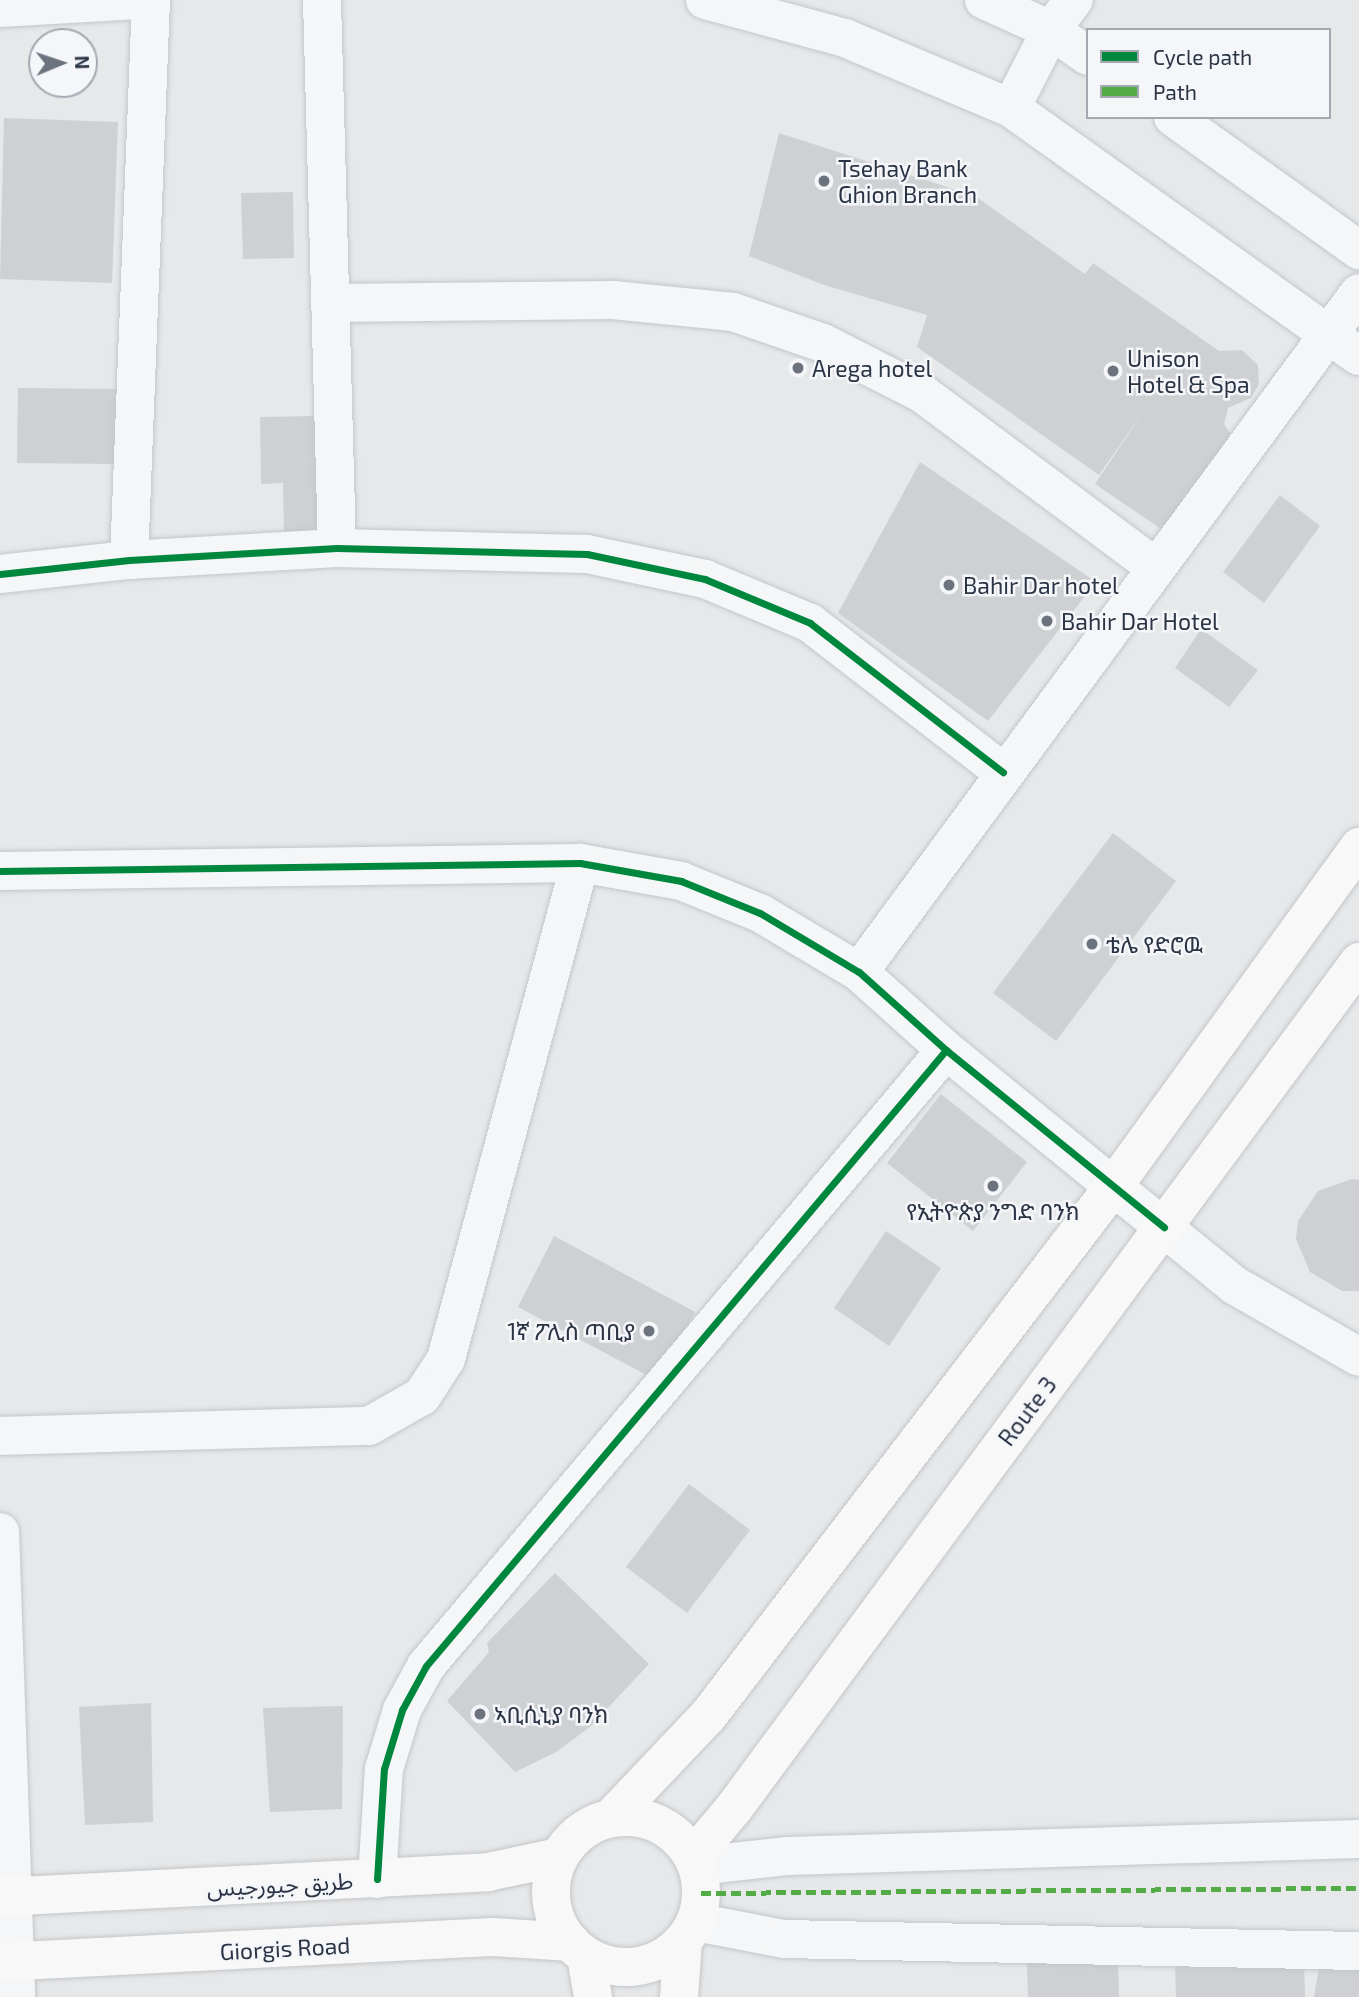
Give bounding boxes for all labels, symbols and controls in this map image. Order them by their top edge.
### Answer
north arrow [28,28,98,98]
legend [1086,28,1331,119]
text: Cycle path [1153,44,1252,69]
text: N [71,55,94,70]
text: Path [1153,79,1197,104]
place label: Tsehay Bank Ghion Branch [838,154,977,208]
marker: Tsehay Bank Ghion Branch [816,173,832,189]
place label: Unison Hotel & Spa [1127,344,1250,398]
place label: Arega hotel [812,354,932,382]
marker: Arega hotel [790,360,806,376]
marker: Unison Hotel & Spa [1105,363,1121,379]
place label: Bahir Dar hotel [963,571,1120,599]
marker: Bahir Dar hotel [941,577,957,593]
place label: Bahir Dar Hotel [1061,607,1220,635]
marker: Bahir Dar Hotel [1039,613,1055,629]
place label: ቴሌ የድሮዉ [1106,930,1203,958]
marker: ቴሌ የድሮዉ [1084,936,1100,952]
marker: የኢትዮጵያ ንግድ ባንክ [985,1178,1001,1194]
place label: የኢትዮጵያ ንግድ ባንክ [906,1197,1080,1225]
place label: 1ኛ ፖሊስ ጣቢያ [507,1317,635,1345]
marker: 1ኛ ፖሊስ ጣቢያ [641,1323,657,1339]
street label: Route 3 [992,1371,1062,1451]
place label: ኣቢሲኒያ ባንክ [494,1700,608,1728]
marker: ኣቢሲኒያ ባንክ [472,1706,488,1722]
street label: طريق جيورجيس [206,1866,354,1902]
street label: Giorgis Road [219,1931,351,1965]

